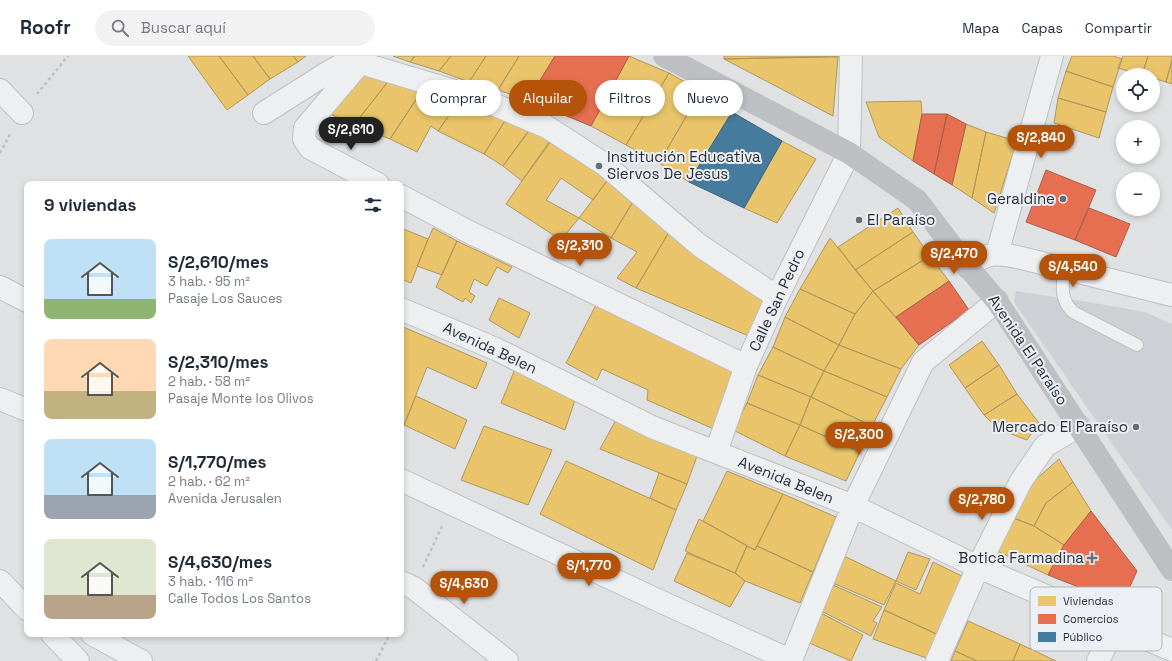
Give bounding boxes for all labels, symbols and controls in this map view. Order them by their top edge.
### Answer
search box [95,10,375,46]
text: Roofr [20,15,71,40]
icon: search [109,17,131,39]
text: Buscar aquí [141,18,226,37]
text: Mapa [962,19,999,37]
text: Capas [1021,19,1063,37]
text: Compartir [1085,19,1152,37]
map controls [1116,68,1160,216]
button: locate [1116,68,1160,112]
chip: Comprar [416,80,501,116]
chip: Alquilar [509,80,587,116]
chip: Filtros [595,80,665,116]
chip: Nuevo [673,80,743,116]
pin: S/2,610 [314,117,388,151]
button: + [1116,120,1160,164]
text: S/2,610 [328,121,374,138]
pin: S/2,840 [1004,125,1078,159]
text: S/2,840 [1017,129,1065,146]
place label: Institución Educativa Siervos De Jesus [607,147,761,183]
marker: Institución Educativa Siervos De Jesus [594,161,604,171]
button: − [1116,172,1160,216]
place label: Geraldine [987,189,1055,208]
text: 9 viviendas [44,194,136,216]
icon: filters [362,194,384,216]
marker: Geraldine [1058,194,1068,204]
place label: El Paraíso [867,210,935,229]
marker: El Paraíso [854,215,864,225]
pin: S/2,310 [543,233,617,267]
text: S/2,310 [557,237,603,254]
pin: S/2,470 [917,241,991,275]
street label: Calle San Pedro [744,245,809,354]
text: S/2,470 [930,245,978,262]
text: S/2,610/mes [168,251,269,273]
pin: S/4,540 [1036,254,1110,288]
icon: home [76,255,124,303]
text: S/4,540 [1048,258,1098,275]
text: 3 hab. · 95 m² [168,273,250,290]
text: Pasaje Los Sauces [168,290,282,307]
street label: Avenida El Paraíso [984,291,1072,409]
street label: Avenida Belen [440,318,540,378]
text: S/2,310/mes [168,351,268,373]
icon: home [76,355,124,403]
text: 2 hab. · 58 m² [168,373,250,390]
text: Pasaje Monte los Olivos [168,390,314,407]
place label: Mercado El Paraíso [992,417,1128,436]
pin: S/2,300 [822,422,896,456]
marker: Mercado El Paraíso [1131,422,1141,432]
text: S/2,300 [834,426,884,443]
text: S/1,770/mes [168,451,266,473]
street label: Avenida Belen [736,452,837,507]
icon: home [76,455,124,503]
text: 2 hab. · 62 m² [168,473,250,490]
pin: S/2,780 [945,487,1019,521]
text: Avenida Jerusalen [168,490,282,507]
text: S/2,780 [958,491,1006,508]
place label: Botica Farmadina [958,548,1084,567]
text: S/4,630/mes [168,551,272,573]
pin: S/1,770 [552,553,626,587]
marker: Botica Farmadina [1087,553,1097,563]
icon: home [76,555,124,603]
text: S/1,770 [567,557,611,574]
pin: S/4,630 [427,571,501,605]
text: 3 hab. · 116 m² [168,573,253,590]
text: S/4,630 [439,575,489,592]
legend [1030,587,1162,651]
text: Calle Todos Los Santos [168,590,311,607]
text: Viviendas [1063,594,1114,608]
text: Comercios [1063,612,1119,626]
text: Público [1063,630,1102,644]

